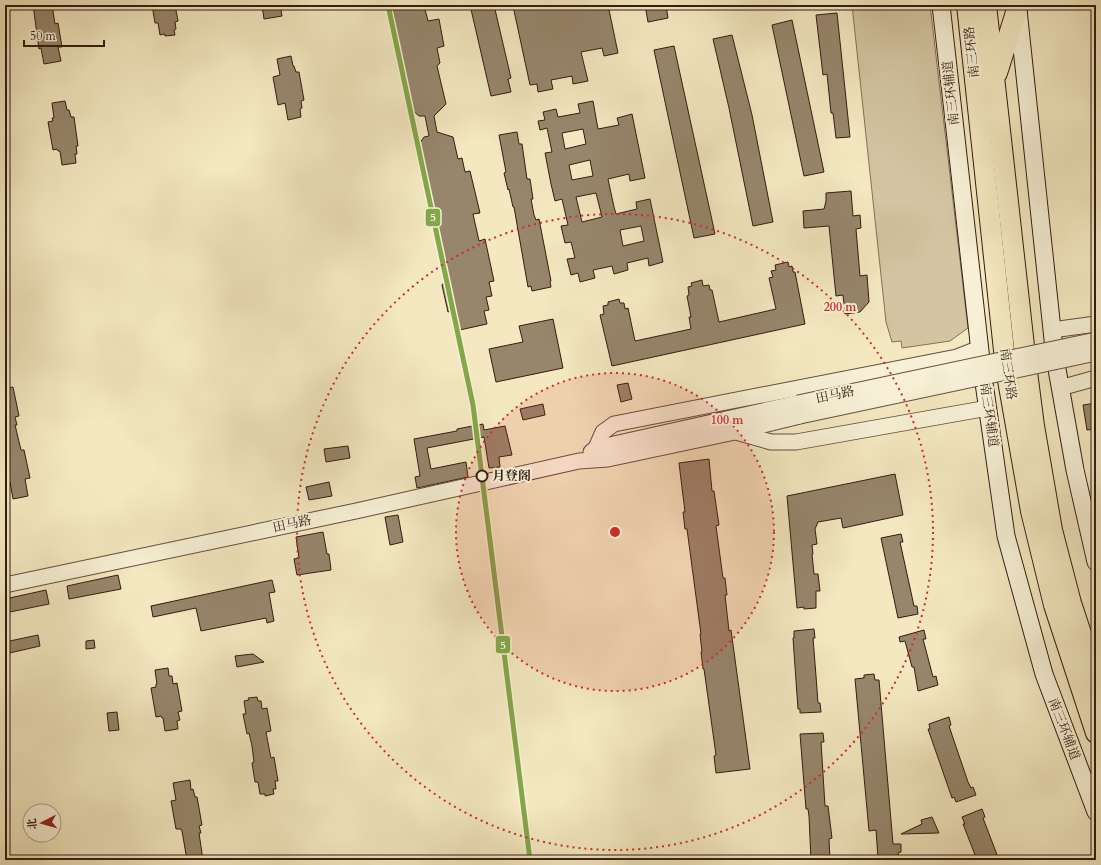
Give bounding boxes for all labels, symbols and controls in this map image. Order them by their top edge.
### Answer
scale bar [24,22,104,48]
street label: 南三环路 [960,25,984,79]
text: 50 m [30,28,57,44]
street label: 南三环辅道 [939,60,963,126]
line badge: 5 [425,208,441,227]
text: 5 [430,210,436,225]
text: 200 m [824,299,857,315]
street label: 南三环路 [995,347,1021,401]
street label: 田马路 [814,382,856,408]
street label: 南三环辅道 [976,382,1002,448]
text: 100 m [711,412,744,428]
place label: 月登阁 [492,467,531,485]
marker: 月登阁 [475,469,489,483]
street label: 田马路 [271,511,313,537]
centre of rings [608,525,622,539]
line badge: 5 [495,635,511,654]
text: 5 [500,638,506,653]
street label: 南三环辅道 [1044,695,1084,763]
north arrow [22,803,62,843]
text: 北 [25,818,41,830]

